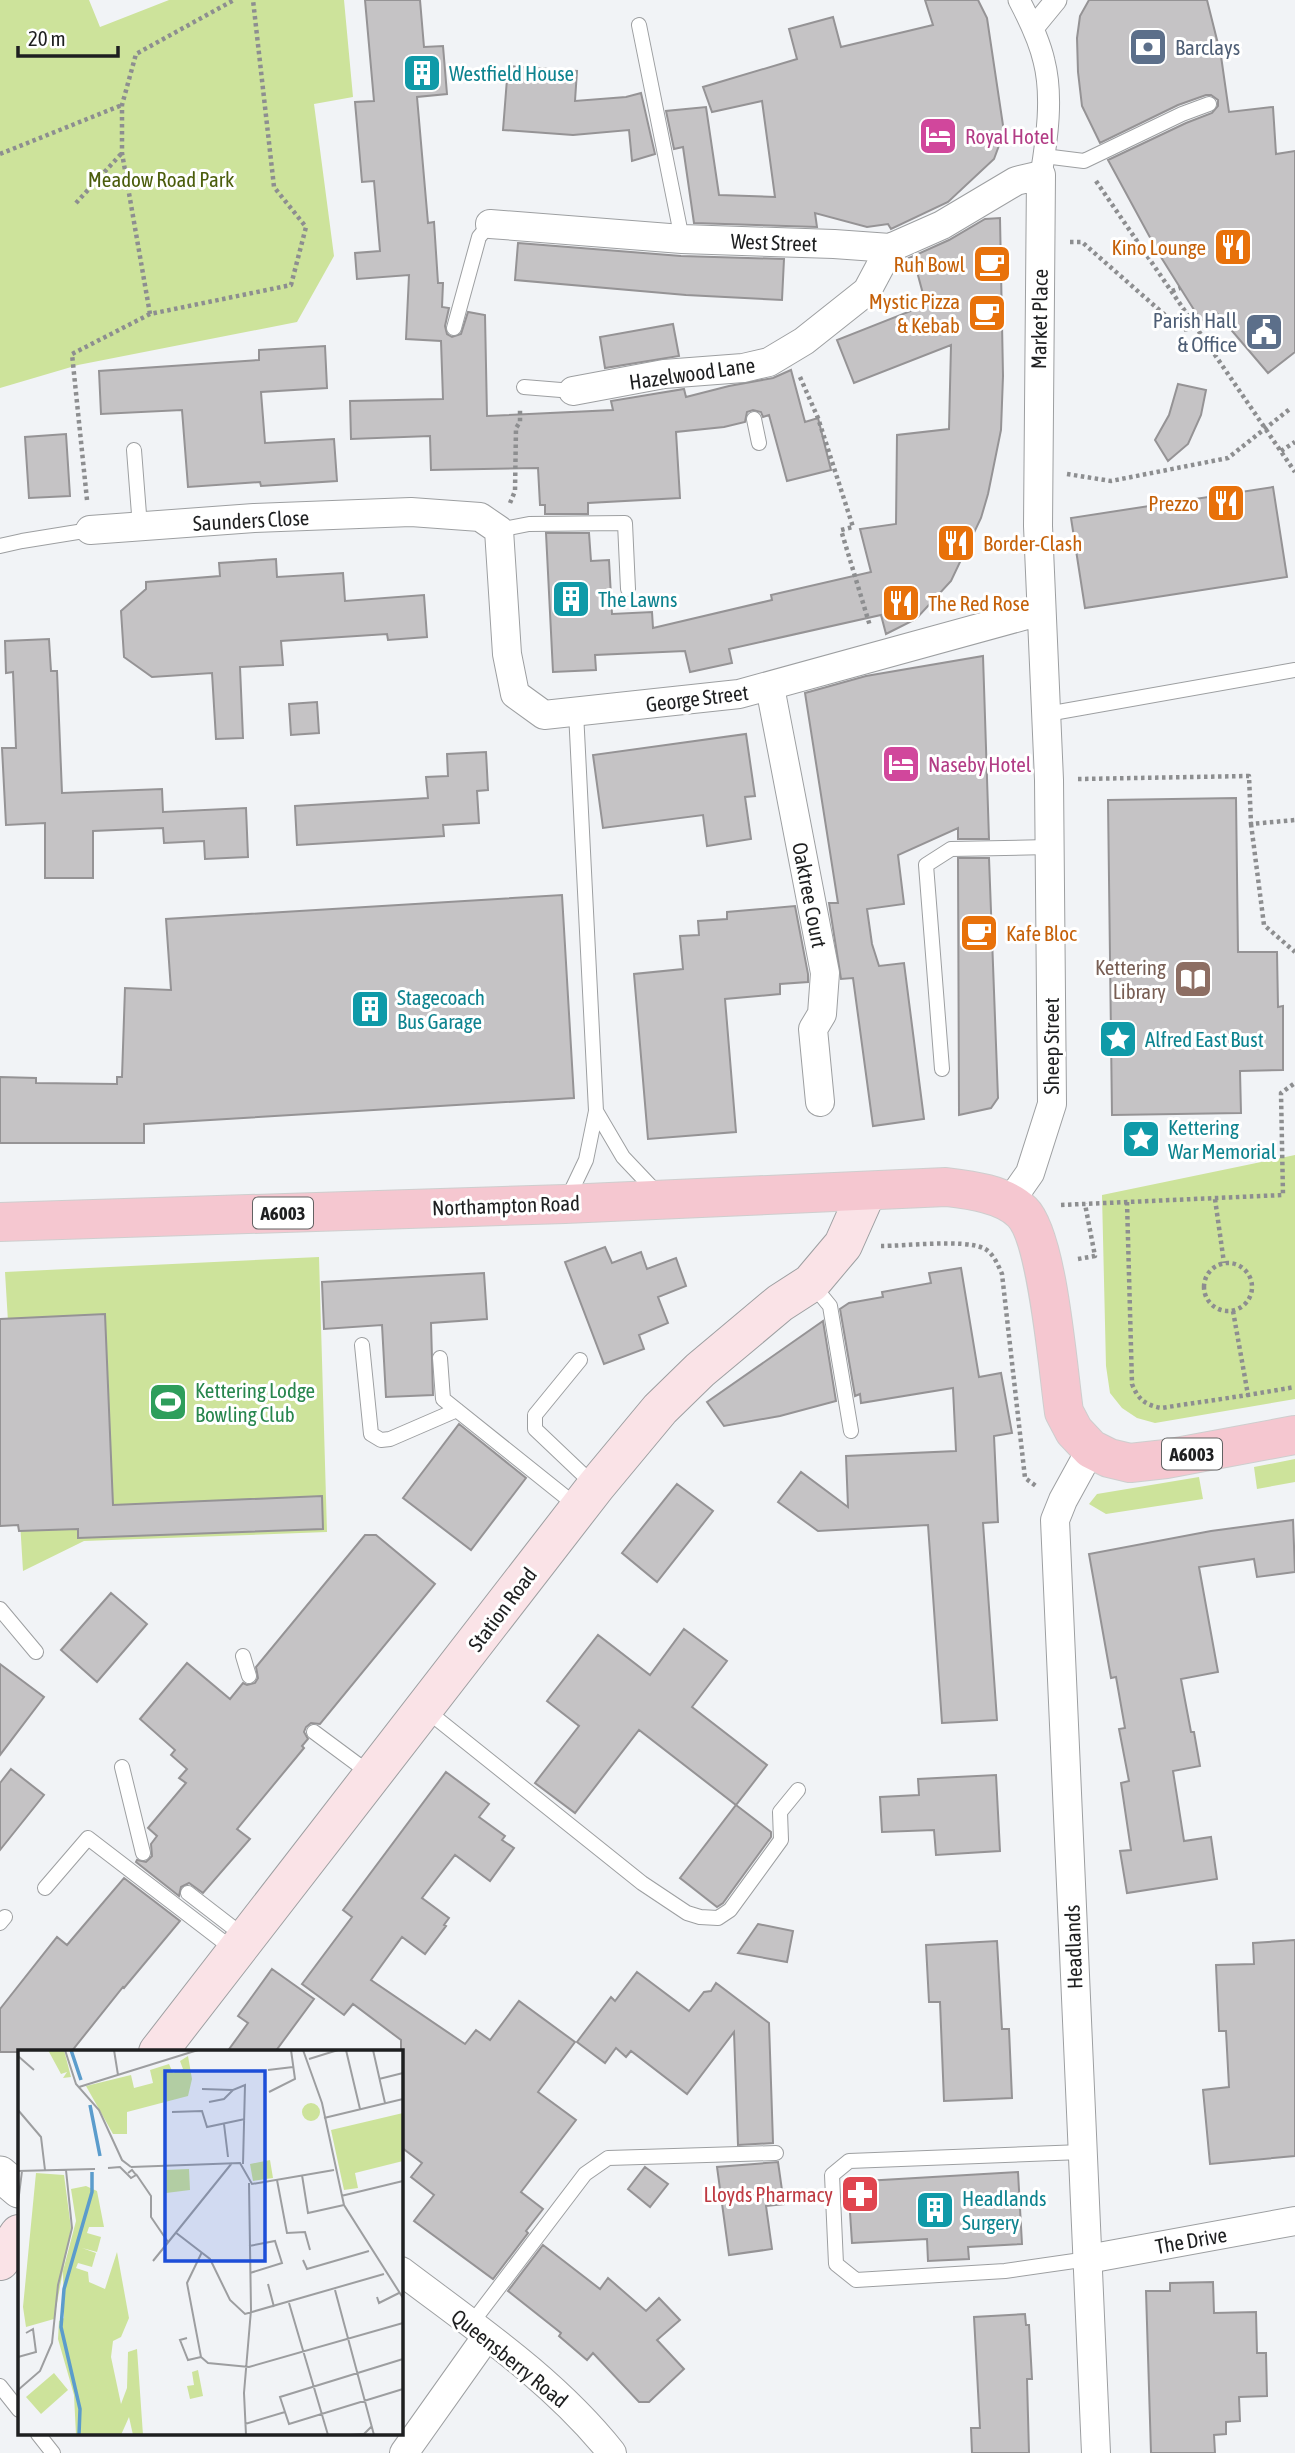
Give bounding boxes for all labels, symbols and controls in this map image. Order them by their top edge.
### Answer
scale bar [18,14,117,58]
text: 20 m [28,26,66,50]
bank icon: Barclays [1127,26,1169,68]
place label: Barclays [1175,35,1240,59]
building icon: Westfield House [401,52,443,94]
place label: Westfield House [449,61,574,85]
hotel icon: Royal Hotel [917,115,959,157]
place label: Royal Hotel [965,124,1055,148]
park label: Meadow Road Park [88,167,234,191]
restaurant icon: Kino Lounge [1212,226,1254,268]
street label: West Street [730,228,818,256]
place label: Kino Lounge [1111,235,1206,259]
cafe icon: Ruh Bowl [971,243,1013,285]
place label: Ruh Bowl [894,252,965,276]
street label: Market Place [1026,269,1052,369]
place label: Mystic Pizza & Kebab [869,289,960,337]
cafe icon: Mystic Pizza & Kebab [966,292,1008,334]
place label: Parish Hall & Office [1153,308,1237,356]
public building icon: Parish Hall & Office [1243,311,1285,353]
street label: Hazelwood Lane [628,352,756,394]
restaurant icon: Prezzo [1205,482,1247,524]
place label: Prezzo [1148,491,1199,515]
street label: Saunders Close [192,505,310,535]
restaurant icon: Border-Clash [935,522,977,564]
place label: Border-Clash [983,531,1082,555]
building icon: The Lawns [550,578,592,620]
restaurant icon: The Red Rose [880,582,922,624]
place label: The Lawns [598,587,677,611]
place label: The Red Rose [928,591,1029,615]
street label: George Street [644,680,750,716]
hotel icon: Naseby Hotel [880,743,922,785]
place label: Naseby Hotel [928,752,1032,776]
street label: Oaktree Court [788,840,832,950]
cafe icon: Kafe Bloc [958,912,1000,954]
place label: Kafe Bloc [1006,921,1077,945]
place label: Kettering Library [1095,955,1166,1003]
library icon: Kettering Library [1172,958,1214,1000]
place label: Stagecoach Bus Garage [397,985,485,1033]
building icon: Stagecoach Bus Garage [349,988,391,1030]
street label: Sheep Street [1039,998,1063,1094]
place icon: Alfred East Bust [1097,1018,1139,1060]
place label: Alfred East Bust [1145,1027,1264,1051]
place label: Kettering War Memorial [1168,1115,1277,1163]
place icon: Kettering War Memorial [1120,1118,1162,1160]
street label: Northampton Road [432,1190,580,1220]
road number: A6003 [253,1198,313,1228]
place label: Kettering Lodge Bowling Club [195,1378,315,1426]
sports icon: Kettering Lodge Bowling Club [147,1381,189,1423]
road number: A6003 [1162,1438,1222,1470]
street label: Station Road [463,1562,541,1656]
street label: Headlands [1060,1904,1086,1990]
inset map [18,2050,402,2436]
pharmacy icon: Lloyds Pharmacy [839,2173,881,2215]
place label: Lloyds Pharmacy [703,2182,833,2206]
place label: Headlands Surgery [962,2186,1046,2234]
building icon: Headlands Surgery [914,2189,956,2231]
street label: The Drive [1153,2222,1229,2258]
street label: Queensberry Road [447,2304,573,2412]

